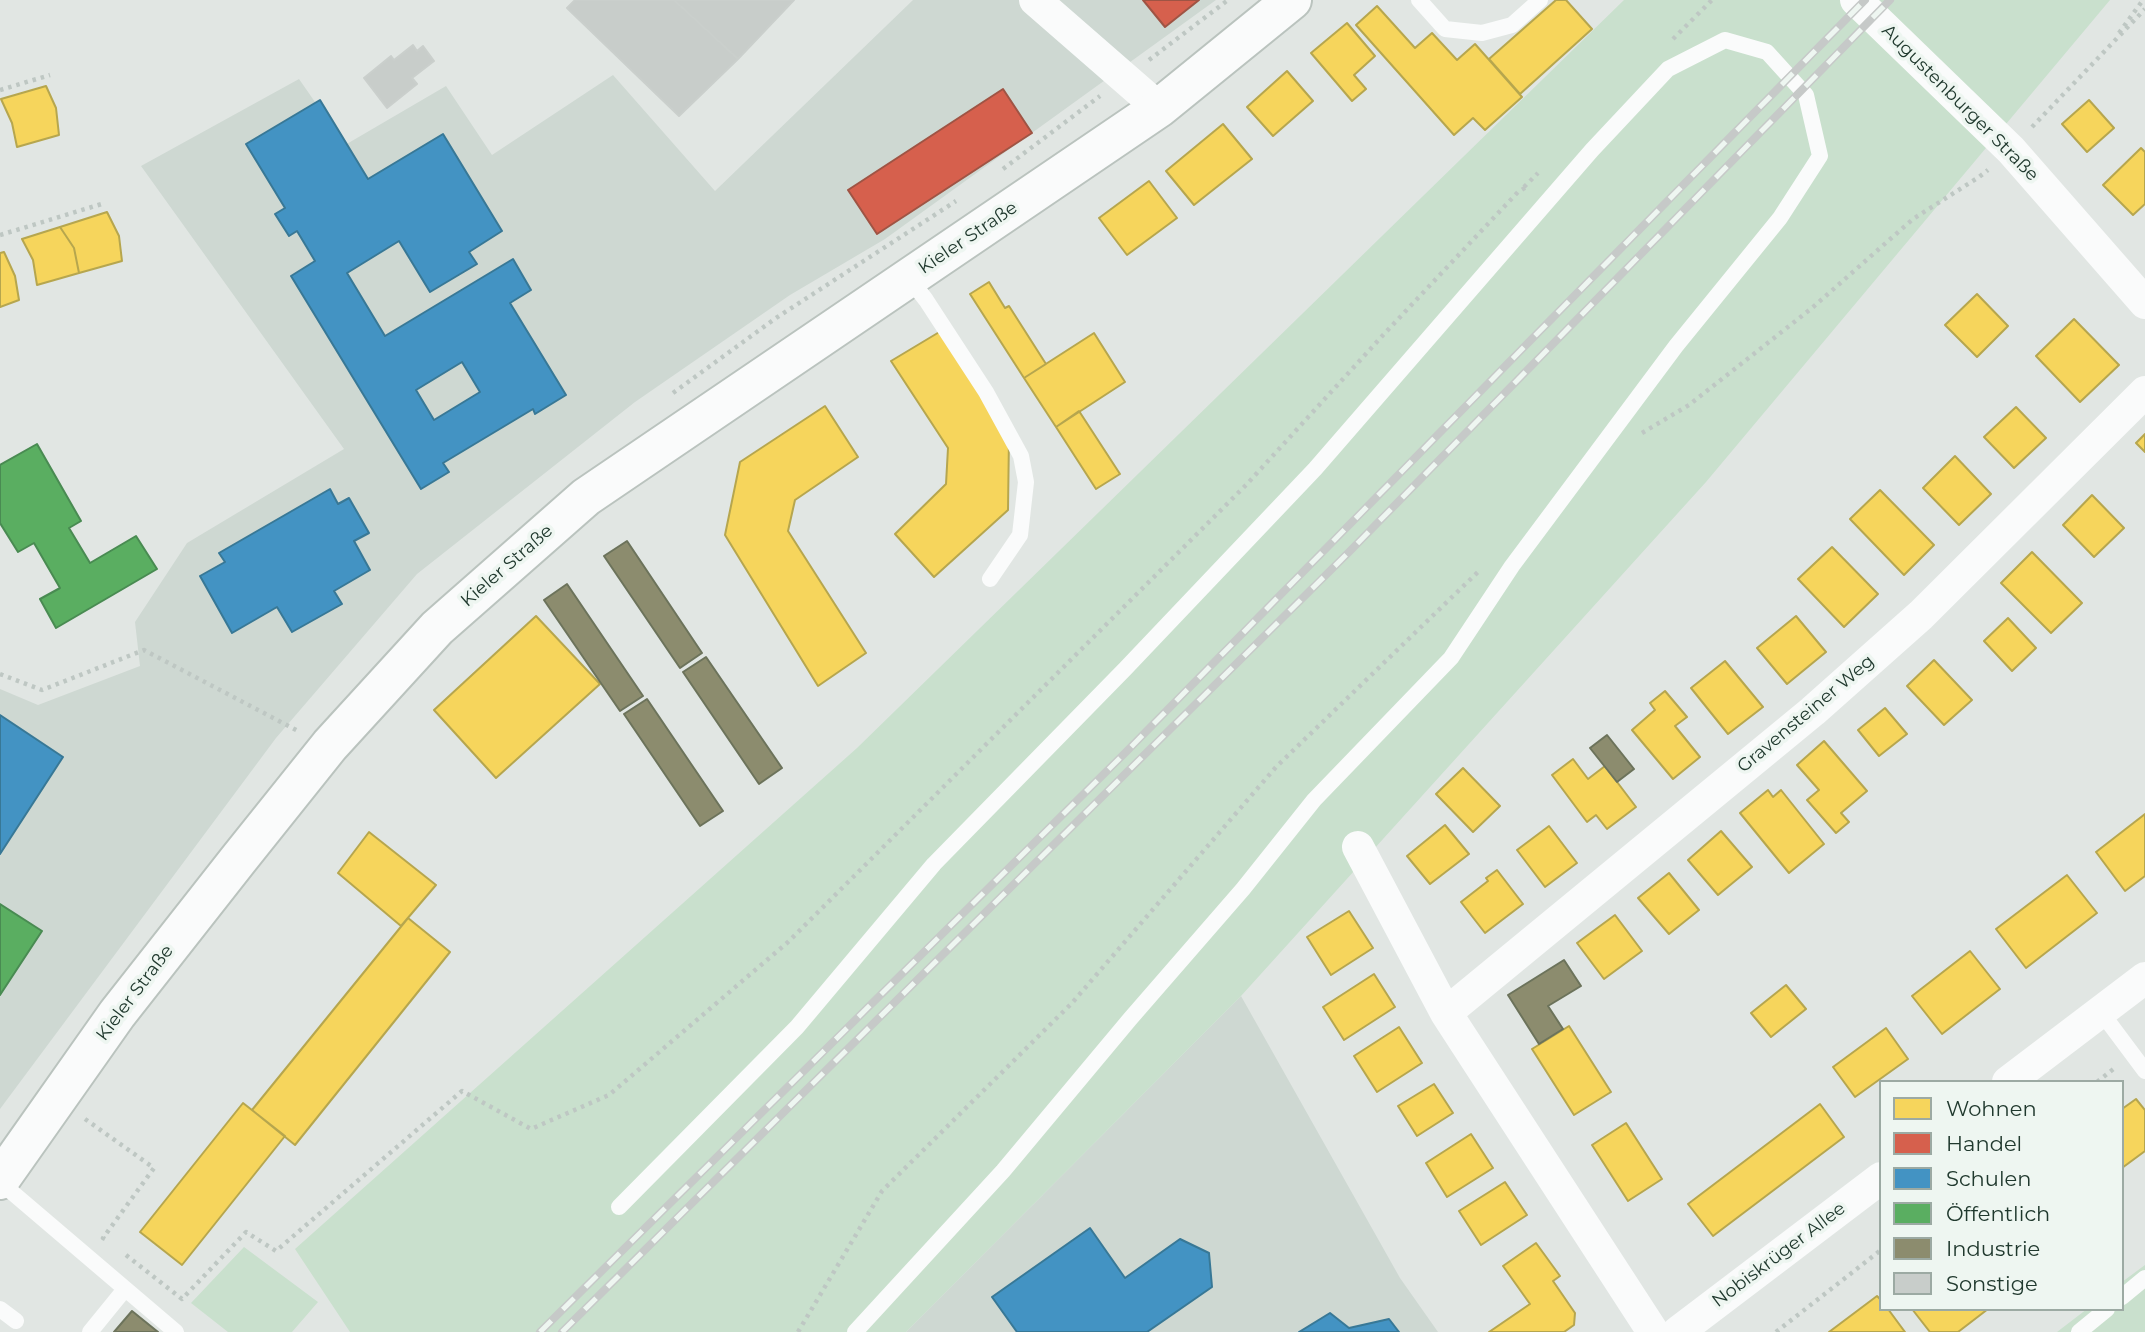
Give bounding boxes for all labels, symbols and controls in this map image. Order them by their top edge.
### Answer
street label: Augustenburger Straße [1877,20,2043,186]
street label: Kieler Straße [914,197,1022,279]
street label: Kieler Straße [457,520,557,612]
street label: Gravensteiner Weg [1733,650,1879,778]
street label: Kieler Straße [92,941,178,1045]
legend [1879,1080,2124,1311]
text: Wohnen [1946,1096,2037,1121]
text: Handel [1946,1131,2022,1156]
text: Schulen [1946,1166,2031,1191]
street label: Nobiskrüger Allee [1708,1198,1850,1312]
text: Öffentlich [1946,1201,2050,1226]
text: Industrie [1946,1236,2040,1261]
text: Sonstige [1946,1271,2038,1296]

